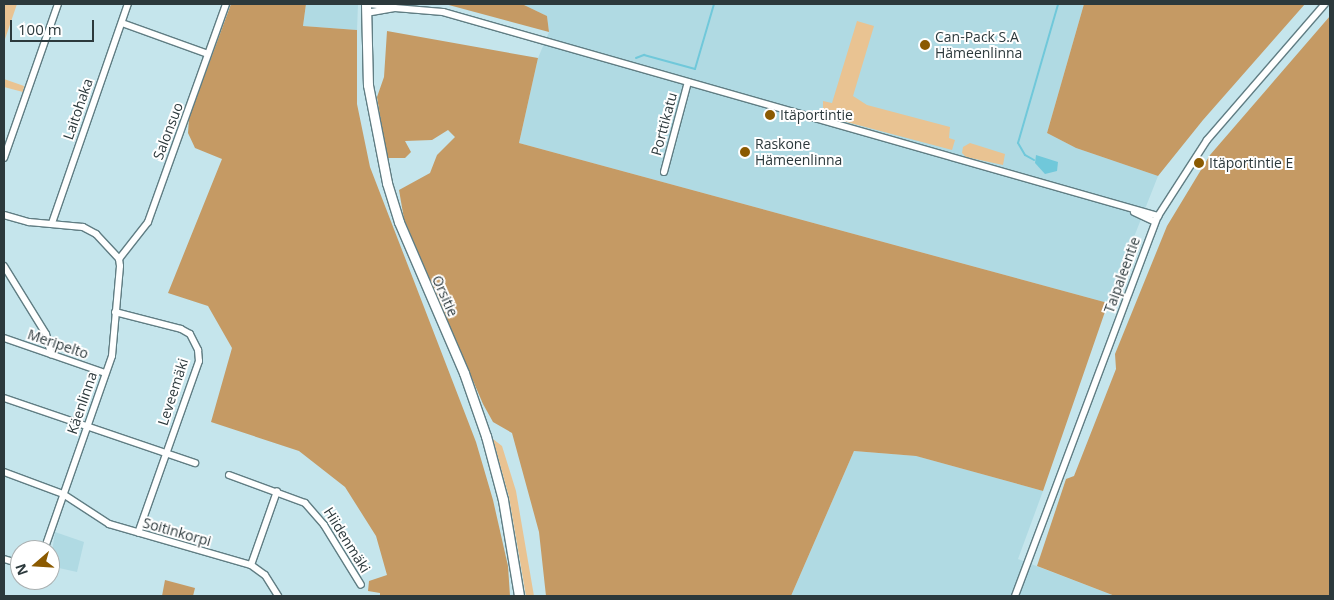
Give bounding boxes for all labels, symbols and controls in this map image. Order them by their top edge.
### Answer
scale bar [12,10,96,42]
text: 100 m [18,19,62,39]
place label: Can-Pack S.A Hämeenlinna [935,29,1022,62]
marker: Can-Pack S.A Hämeenlinna [919,39,931,51]
street label: Laitohaka [60,76,96,142]
street label: Porttikatu [648,91,680,157]
street label: Salonsuo [149,100,187,162]
place label: Itäportintie [780,107,853,123]
marker: Itäportintie [764,109,776,121]
place label: Raskone Hämeenlinna [755,136,842,168]
marker: Raskone Hämeenlinna [739,146,751,158]
place label: Itäportintie E [1209,155,1293,171]
marker: Itäportintie E [1193,157,1205,169]
street label: Taipaleentie [1100,235,1144,315]
street label: Orsitie [429,273,461,319]
street label: Meripelto [25,326,91,362]
street label: Leveemäki [154,356,192,428]
street label: Käenlinna [64,370,100,436]
street label: Hiidenmäki [320,504,374,576]
street label: Soitinkorpi [141,514,213,550]
north arrow [10,540,60,590]
text: N [10,561,32,578]

